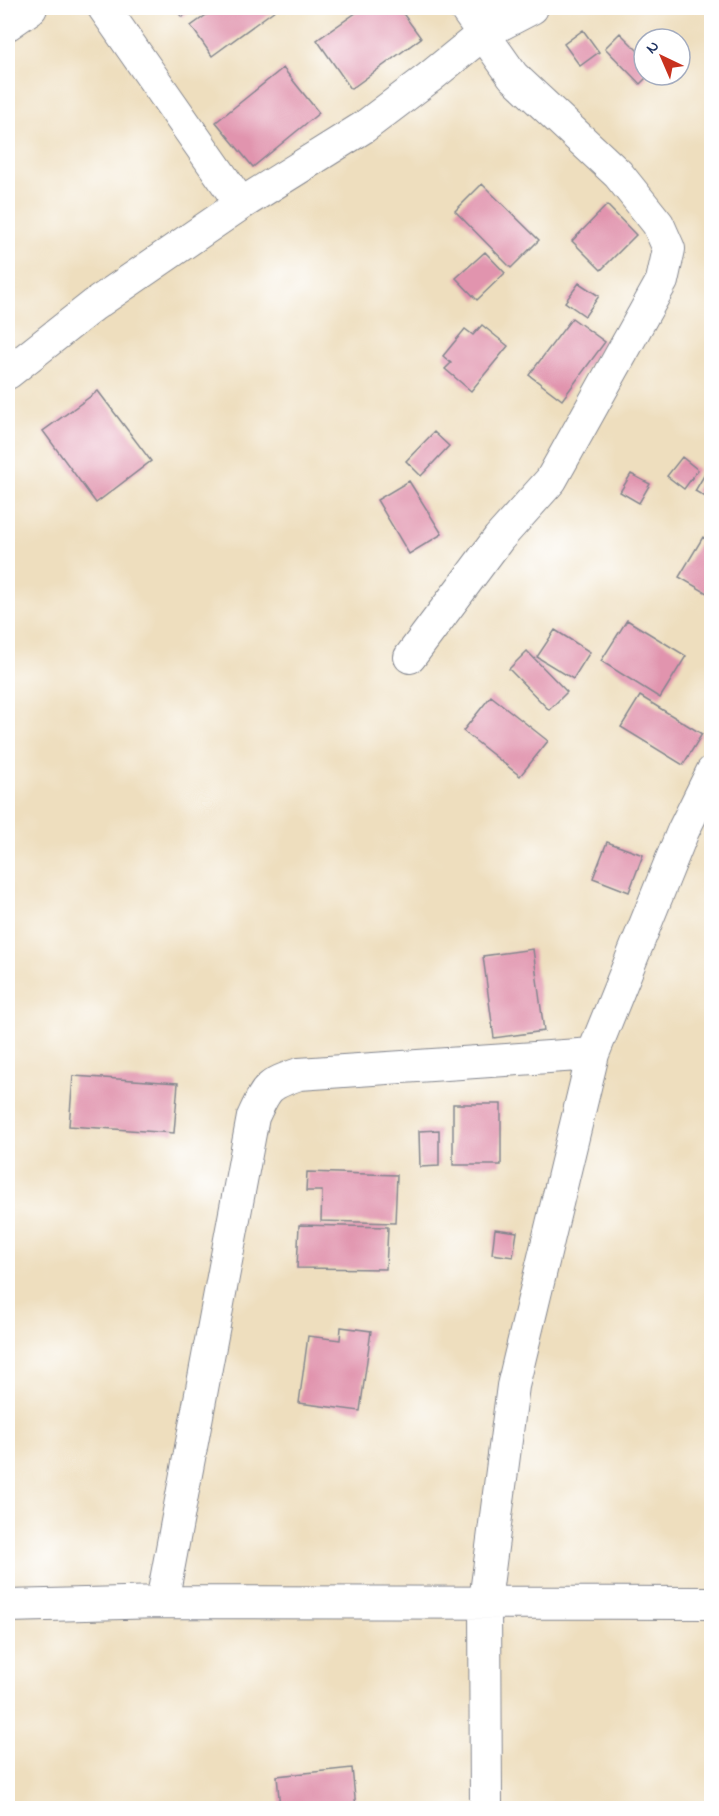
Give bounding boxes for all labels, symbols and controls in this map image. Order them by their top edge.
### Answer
north arrow [632,27,692,87]
text: N [641,35,665,60]

